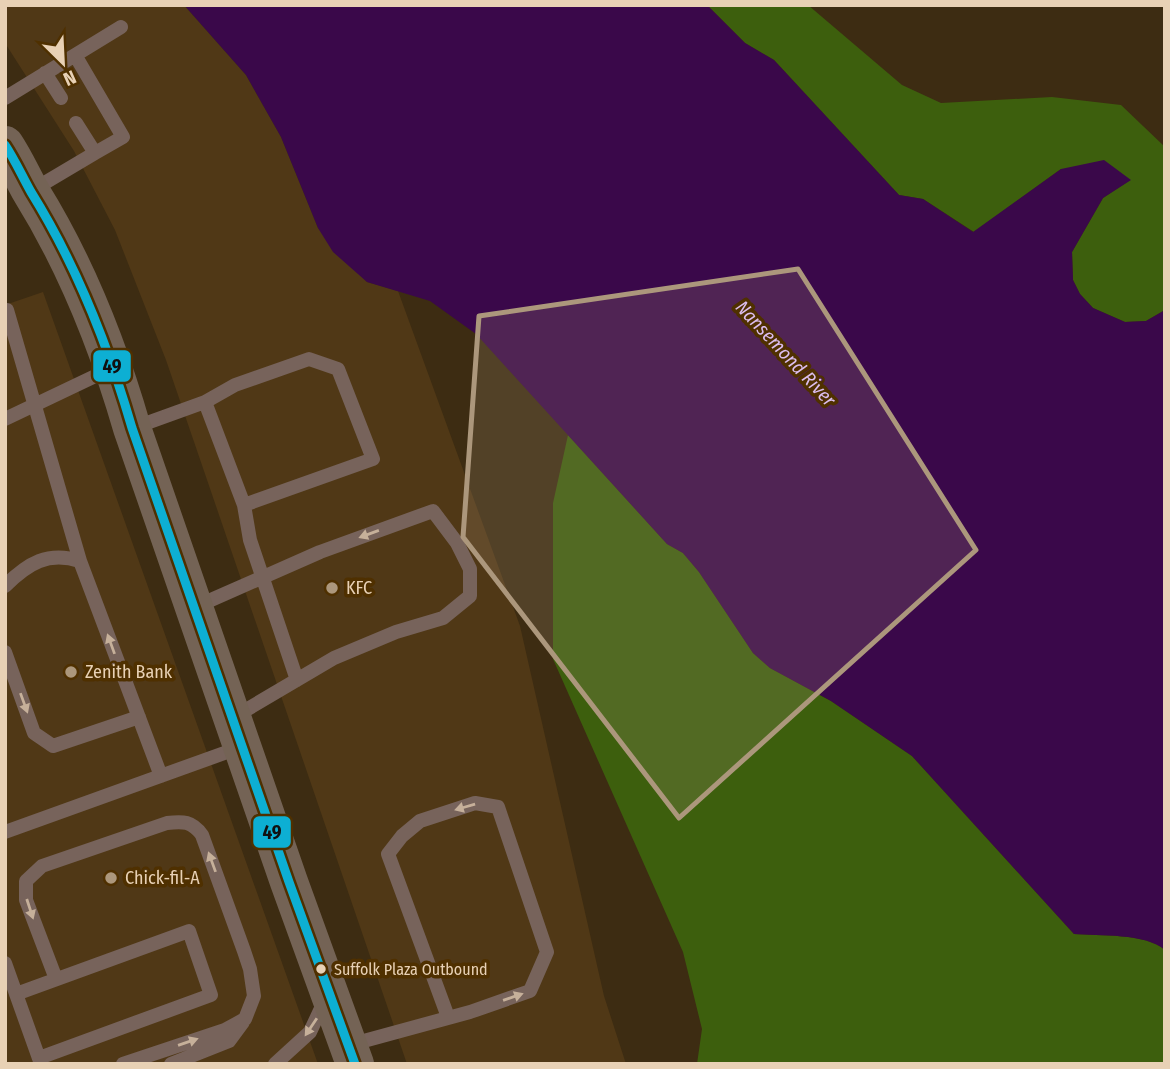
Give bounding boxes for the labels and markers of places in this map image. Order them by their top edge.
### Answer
place label: KFC [346,577,372,599]
marker: KFC [324,580,340,596]
place label: Zenith Bank [85,661,173,683]
marker: Zenith Bank [63,664,79,680]
place label: Chick-fil-A [125,867,200,889]
marker: Chick-fil-A [103,870,119,886]
place label: Suffolk Plaza Outbound [334,960,488,979]
marker: Suffolk Plaza Outbound [314,962,328,976]

